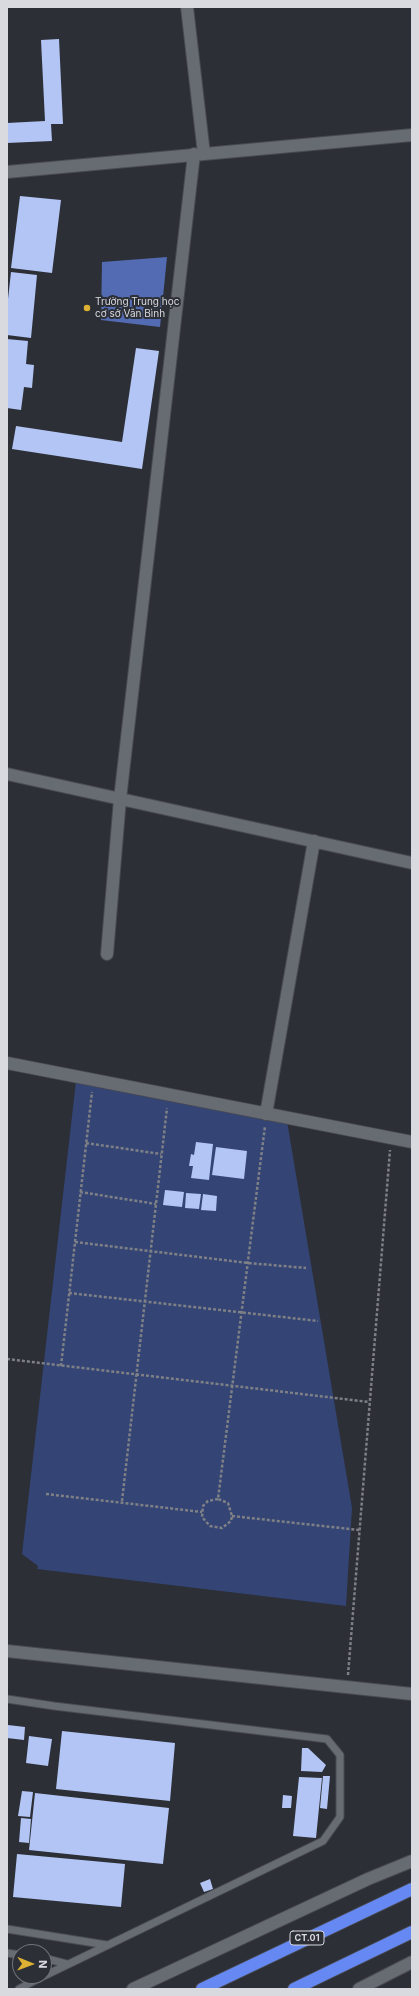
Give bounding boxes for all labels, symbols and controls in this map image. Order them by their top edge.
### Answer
place label: Trường Trung học cơ sở Văn Bình [95,296,179,320]
marker: Trường Trung học cơ sở Văn Bình [82,303,92,313]
road number: CT.01 [290,1931,324,1945]
north arrow [12,1944,52,1984]
text: N [36,1960,50,1969]

